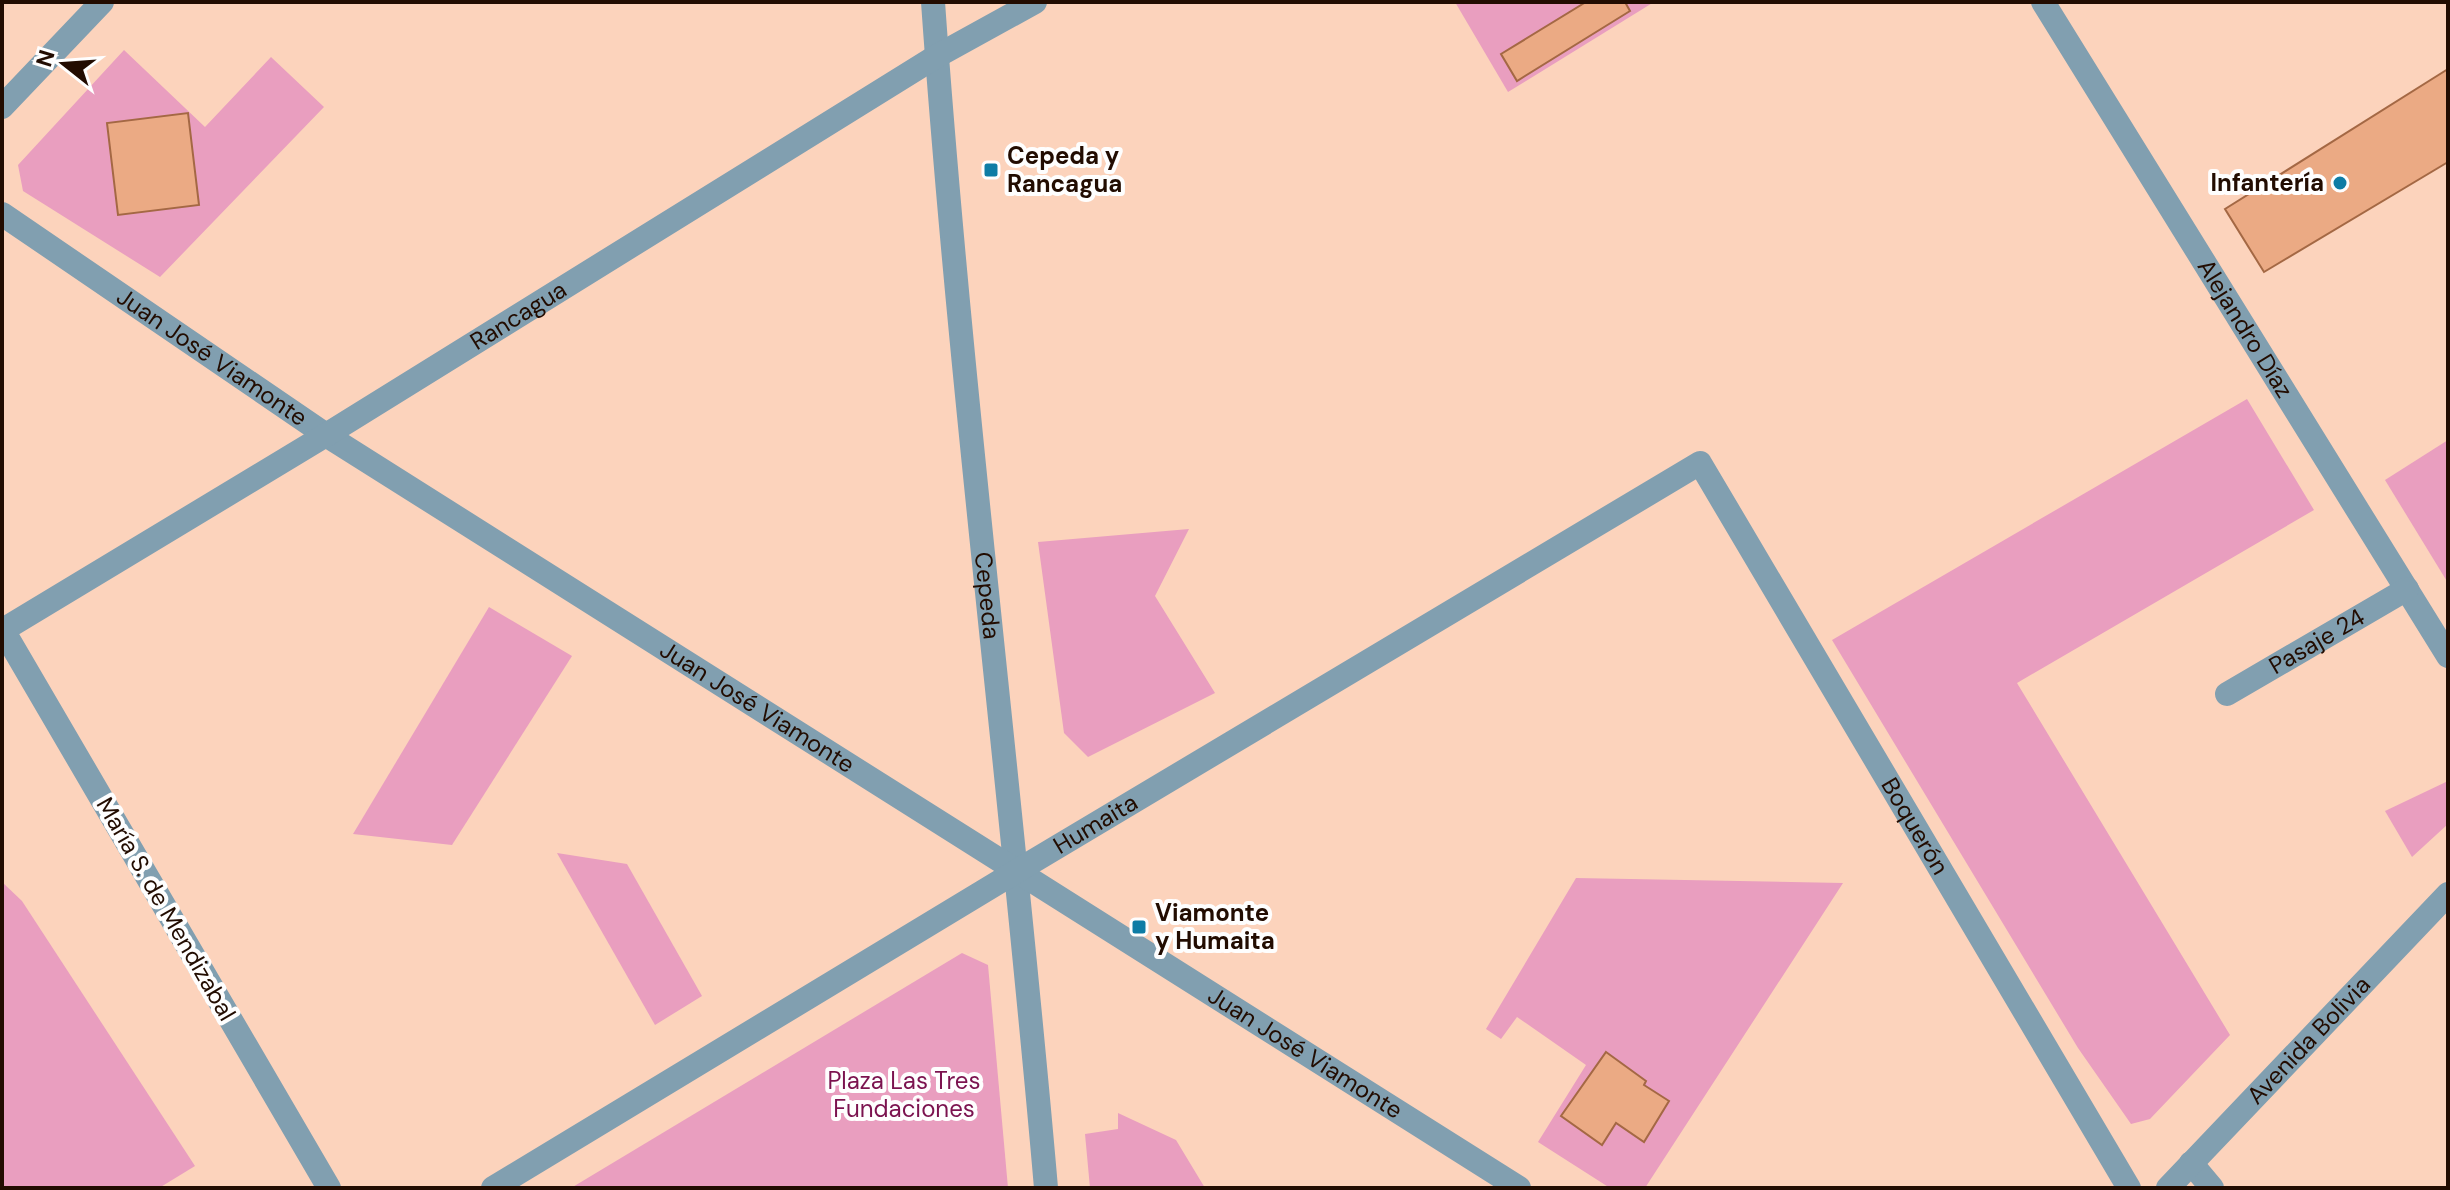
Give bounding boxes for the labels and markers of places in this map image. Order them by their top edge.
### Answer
place label: Cepeda y Rancagua [1007,140,1122,199]
marker: Cepeda y Rancagua [982,161,1000,179]
place label: Infantería [2211,167,2324,198]
marker: Infantería [2331,174,2349,192]
place label: Viamonte y Humaita [1155,897,1275,956]
marker: Viamonte y Humaita [1130,918,1148,936]

